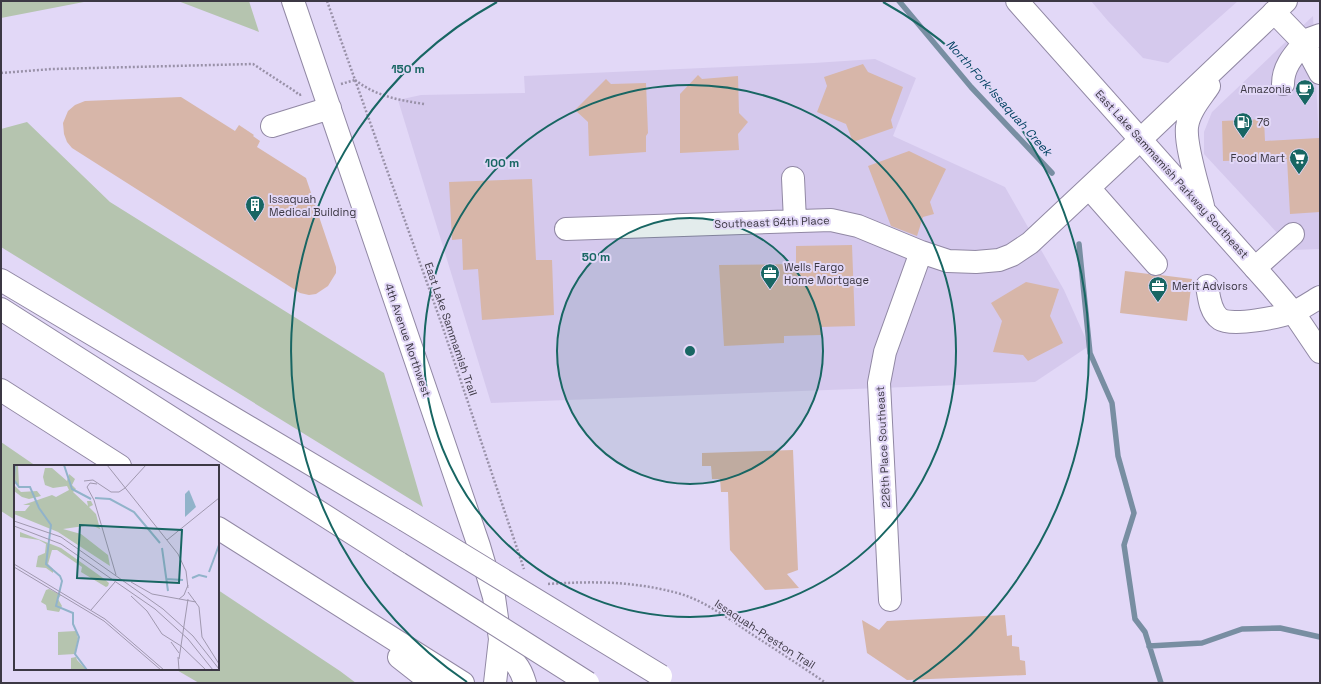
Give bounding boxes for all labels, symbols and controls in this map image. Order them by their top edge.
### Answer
water label: North Fork Issaquah Creek [942,36,1057,161]
text: 150 m [391,61,425,77]
cafe icon: Amazonia [1294,78,1316,106]
place label: Amazonia [1240,82,1292,96]
street label: East Lake Sammamish Parkway Southeast [1092,87,1252,261]
fuel station icon: 76 [1232,111,1254,139]
place label: 76 [1257,115,1270,129]
supermarket icon: Food Mart [1288,147,1310,175]
place label: Food Mart [1231,151,1285,165]
text: 100 m [485,155,519,171]
place label: Issaquah Medical Building [269,192,356,219]
building icon: Issaquah Medical Building [244,194,266,222]
street label: Southeast 64th Place [714,213,830,231]
text: 50 m [582,249,610,265]
street label: East Lake Sammamish Trail [422,260,480,398]
place label: Wells Fargo Home Mortgage [784,260,869,287]
office icon: Wells Fargo Home Mortgage [759,262,781,290]
office icon: Merit Advisors [1147,275,1169,303]
place label: Merit Advisors [1172,279,1248,293]
street label: 4th Avenue Northwest [382,281,434,399]
centre of rings [683,344,697,358]
street label: 226th Place Southeast [873,386,893,508]
inset map [14,465,219,670]
street label: Issaquah-Preston Trail [712,596,818,672]

